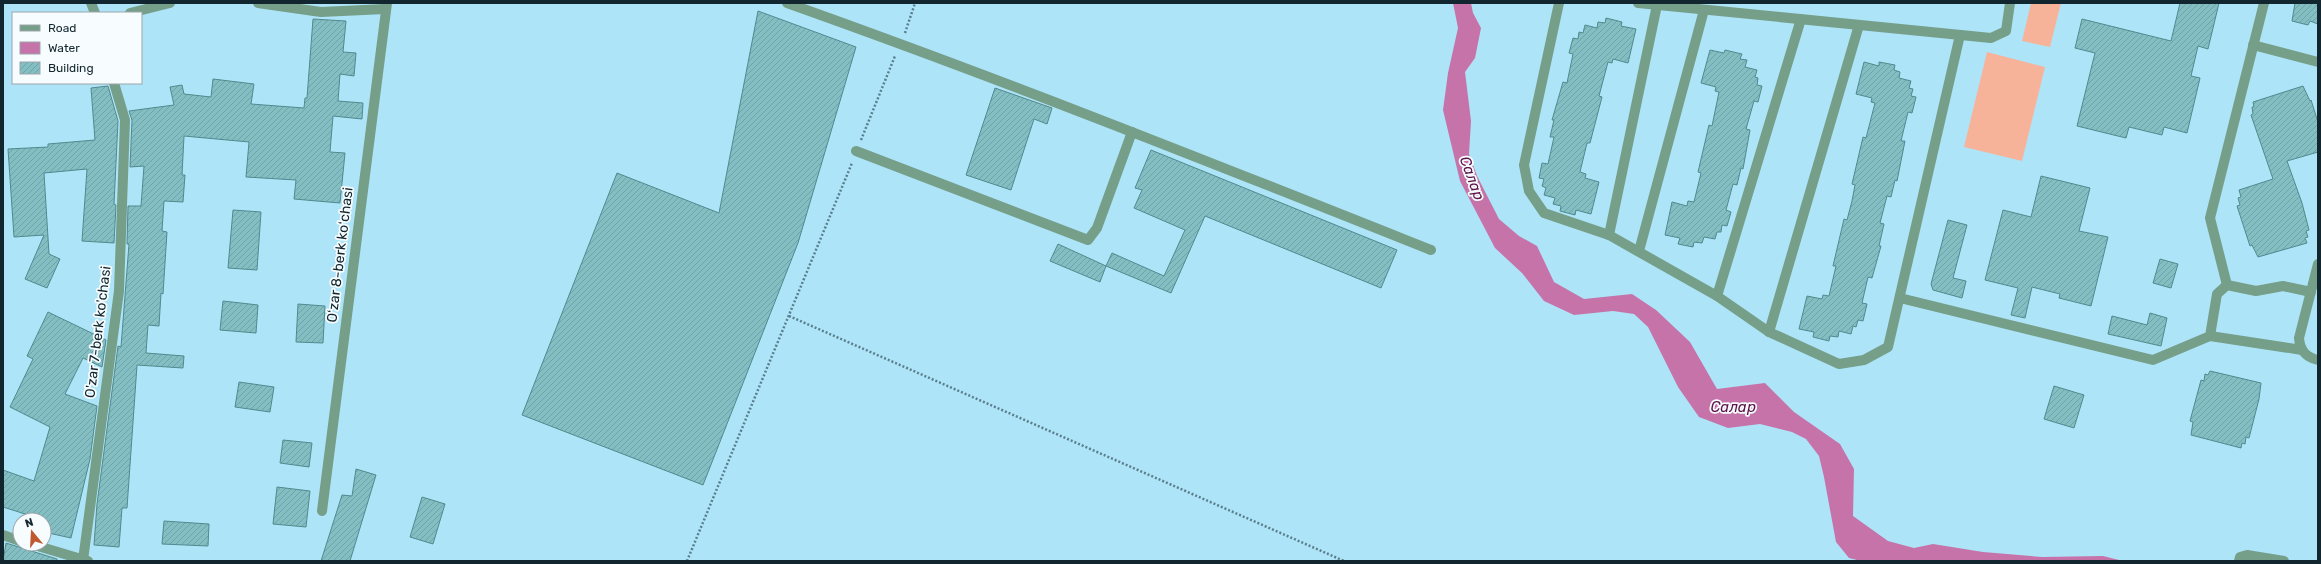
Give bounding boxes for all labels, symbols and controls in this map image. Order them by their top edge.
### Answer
legend [12,12,142,84]
text: Road [48,21,76,35]
text: Water [48,41,80,55]
text: Building [48,61,94,75]
water label: Салар [1456,154,1488,202]
street label: Oʻzar 8-berk koʻchasi [323,186,357,324]
street label: O'zar 7-berk ko'chasi [81,265,115,399]
water label: Салар [1710,398,1756,416]
north arrow [12,512,52,552]
text: N [23,516,35,530]

